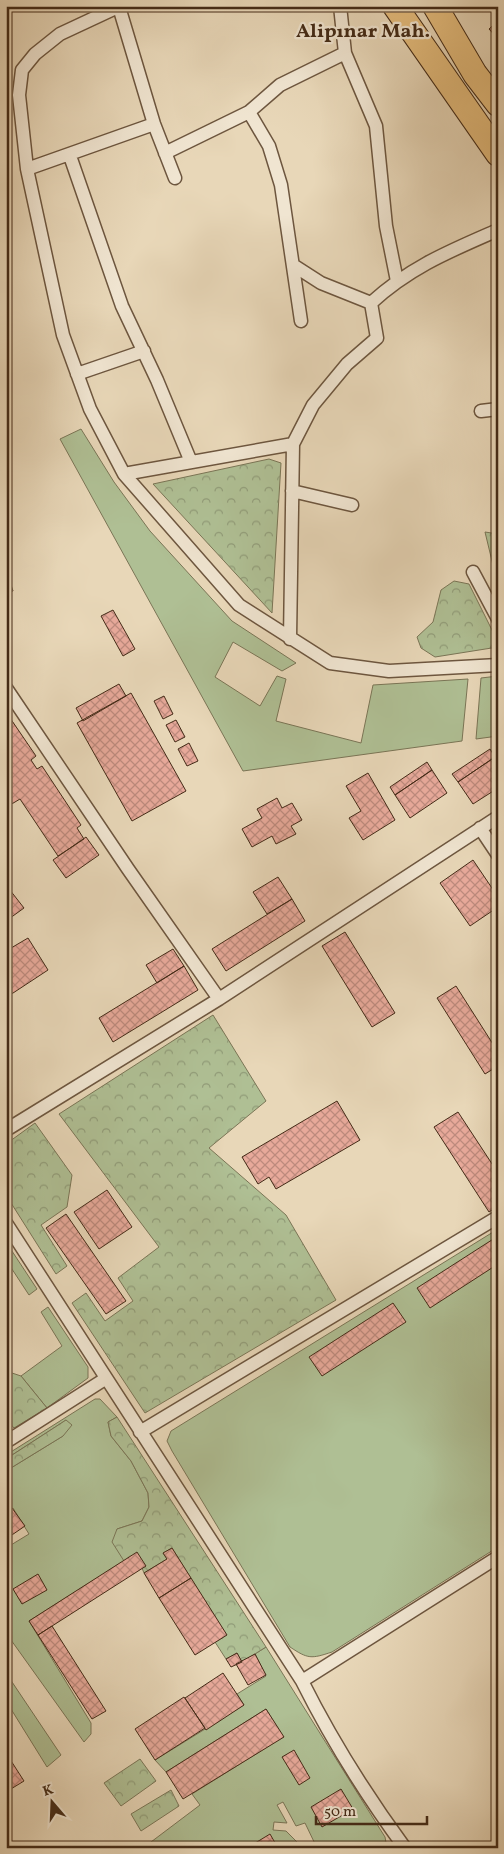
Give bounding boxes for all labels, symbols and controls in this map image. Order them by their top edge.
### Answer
district label: Alipınar Mah. [296,18,430,46]
north arrow [28,1776,78,1826]
text: K [40,1780,56,1802]
scale bar [316,1794,428,1826]
text: 50 m [324,1802,356,1823]

